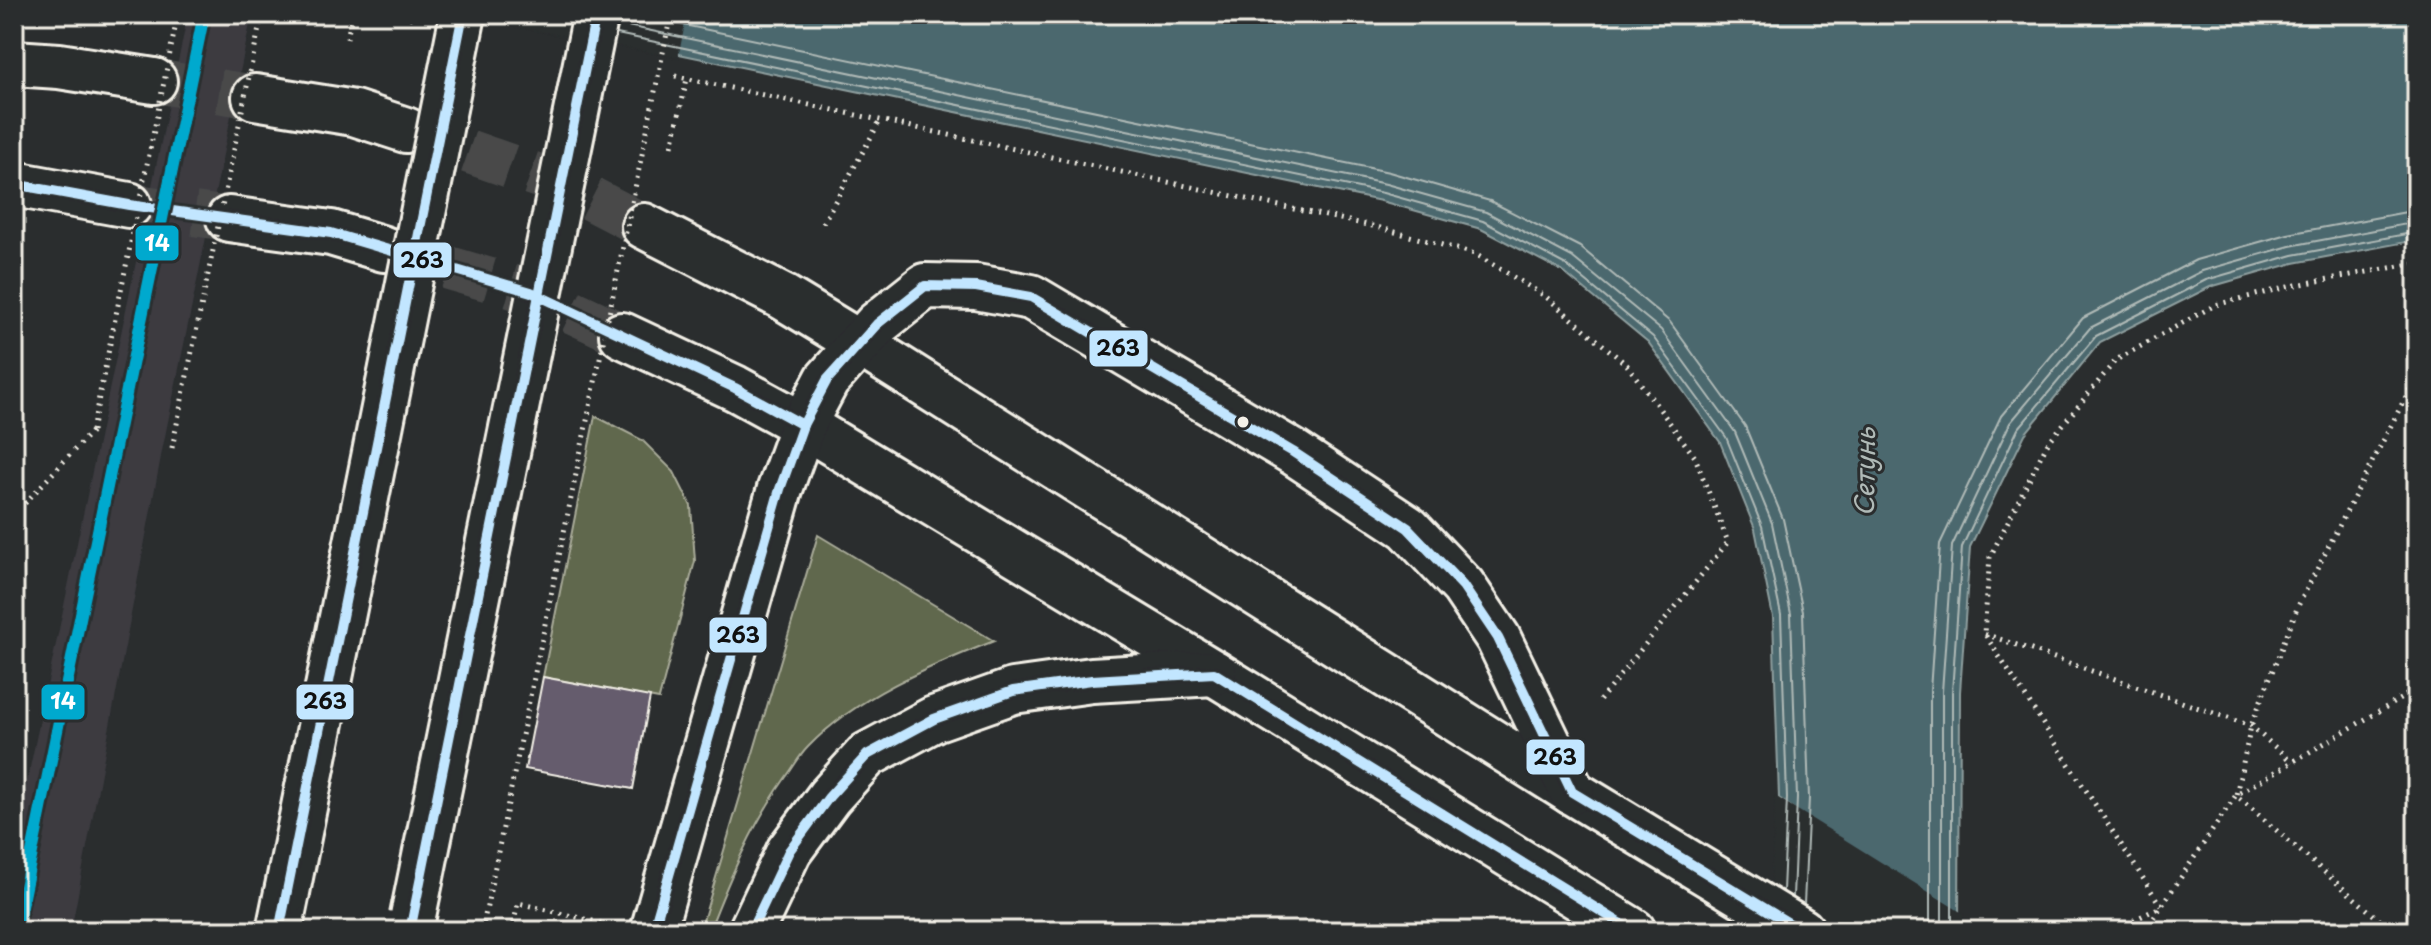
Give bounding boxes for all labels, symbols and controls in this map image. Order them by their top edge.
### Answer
line badge: 14 [134,224,180,262]
text: 14 [144,225,170,258]
line badge: 263 [392,241,453,279]
text: 263 [400,242,444,275]
line badge: 263 [1088,329,1149,368]
text: 263 [1096,330,1140,363]
unlabelled marker [1235,414,1251,430]
water label: Сетунь [1844,425,1884,517]
line badge: 263 [708,616,768,654]
text: 263 [716,617,760,650]
line badge: 14 [40,683,86,721]
text: 14 [50,683,76,716]
line badge: 263 [295,683,355,721]
text: 263 [303,683,347,716]
line badge: 263 [1525,738,1586,776]
text: 263 [1533,739,1577,772]

